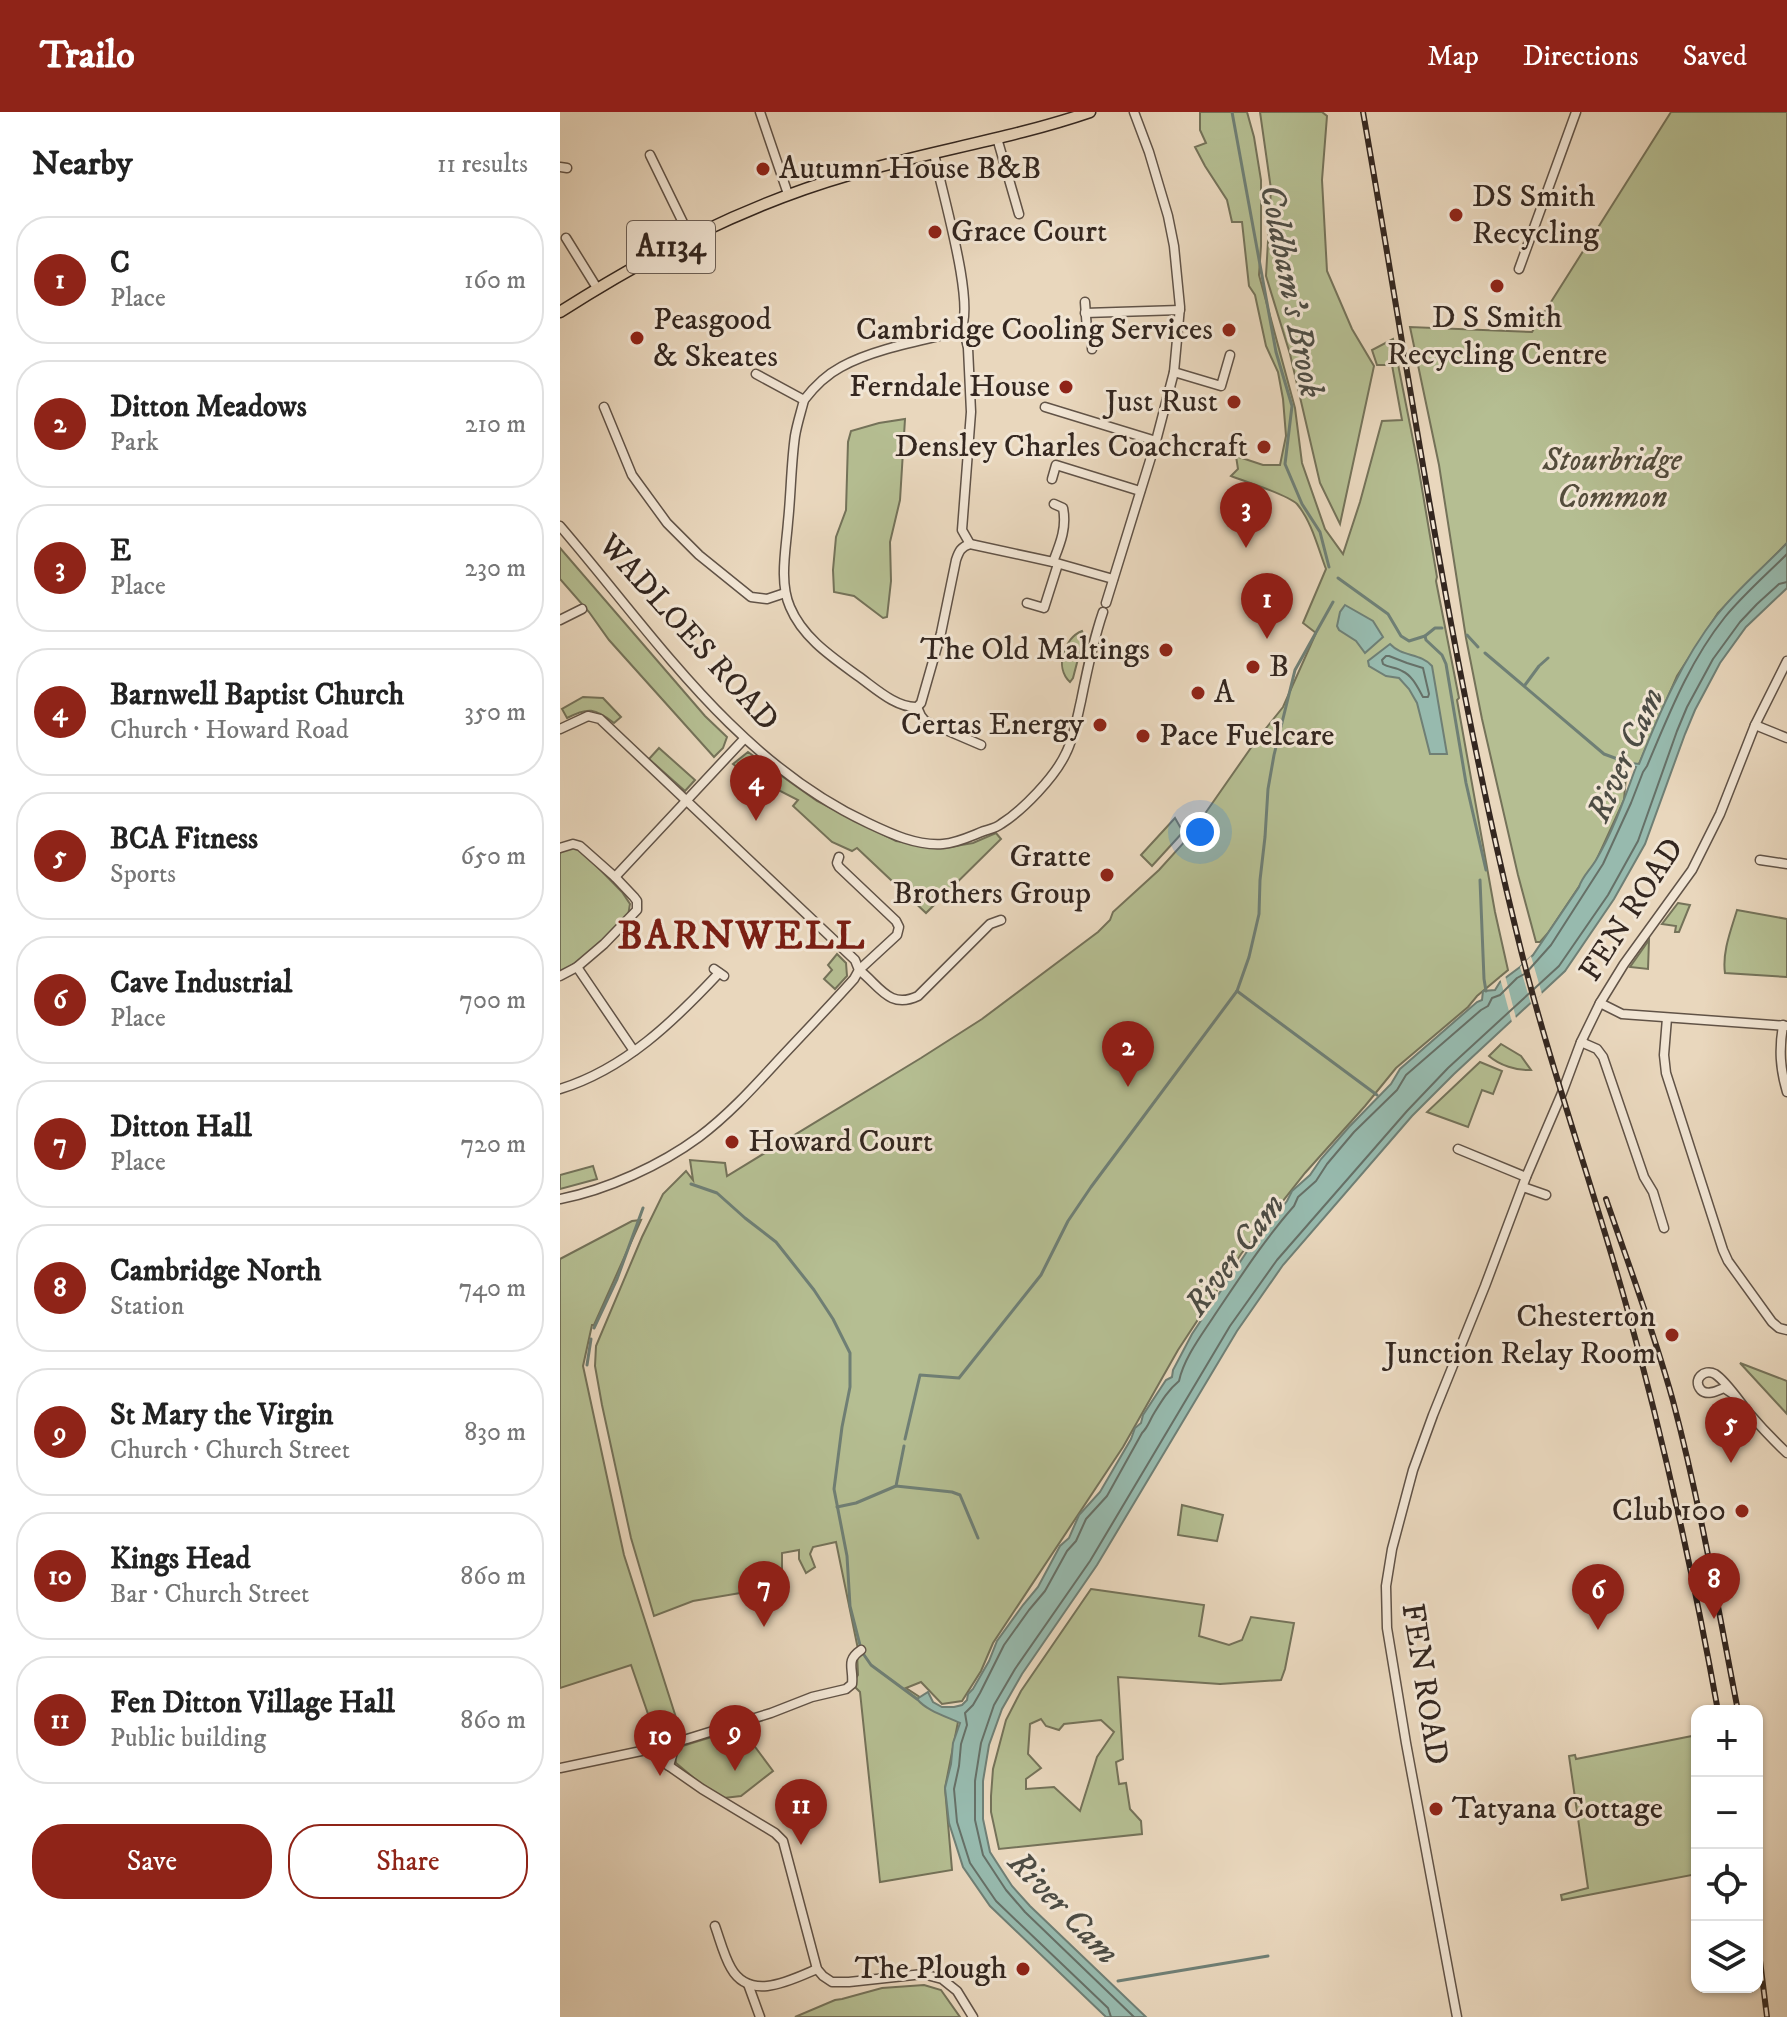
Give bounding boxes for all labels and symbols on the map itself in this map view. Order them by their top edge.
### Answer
place label: Autumn House B&B [779,149,1041,189]
marker: Autumn House B&B [754,160,772,178]
place label: DS Smith Recycling [1472,177,1600,254]
water label: Coldham's Brook [1250,181,1332,402]
marker: DS Smith Recycling [1447,206,1465,224]
place label: Grace Court [951,212,1107,252]
road number: A1134 [627,221,715,273]
marker: Grace Court [926,223,944,241]
marker: D S Smith Recycling Centre [1488,277,1506,295]
place label: D S Smith Recycling Centre [1387,298,1607,375]
place label: Peasgood & Skeates [653,300,778,377]
place label: Cambridge Cooling Services [856,310,1213,350]
marker: Cambridge Cooling Services [1220,321,1238,339]
marker: Peasgood & Skeates [628,329,646,347]
place label: Ferndale House [849,367,1050,407]
marker: Ferndale House [1057,378,1075,396]
place label: Just Rust [1102,382,1218,422]
marker: Just Rust [1225,393,1243,411]
place label: Densley Charles Coachcraft [894,427,1248,467]
marker: Densley Charles Coachcraft [1255,438,1273,456]
park label: Stourbridge Common [1541,441,1683,518]
pin: 3 [1220,482,1272,548]
street label: WADLOES ROAD [588,525,787,740]
pin: 1 [1241,573,1293,639]
place label: The Old Maltings [920,630,1150,670]
marker: The Old Maltings [1157,641,1175,659]
place label: B [1269,647,1289,687]
marker: B [1244,658,1262,676]
place label: A [1214,673,1235,713]
water label: River Cam [1577,681,1674,829]
marker: A [1189,684,1207,702]
place label: Certas Energy [901,705,1085,745]
marker: Certas Energy [1091,716,1109,734]
place label: Pace Fuelcare [1159,716,1335,756]
marker: Pace Fuelcare [1134,727,1152,745]
pin: 4 [730,755,782,821]
your location [1180,812,1220,852]
street label: FEN ROAD [1571,831,1693,989]
place label: Gratte Brothers Group [892,837,1091,914]
marker: Gratte Brothers Group [1098,866,1116,884]
district label: BARNWELL [618,912,866,962]
pin: 2 [1102,1021,1154,1087]
place label: Howard Court [748,1122,933,1162]
marker: Howard Court [723,1133,741,1151]
water label: River Cam [1175,1186,1295,1325]
place label: Chesterton Junction Relay Room [1382,1297,1656,1374]
marker: Chesterton Junction Relay Room [1663,1326,1681,1344]
pin: 5 [1705,1397,1757,1463]
place label: Club 100 [1612,1491,1726,1531]
marker: Club 100 [1733,1502,1751,1520]
pin: 8 [1688,1553,1740,1619]
pin: 7 [738,1561,790,1627]
pin: 6 [1572,1564,1624,1630]
street label: FEN ROAD [1391,1600,1457,1768]
pin: 9 [709,1705,761,1771]
pin: 10 [634,1710,686,1776]
pin: 11 [775,1779,827,1845]
place label: Tatyana Cottage [1452,1789,1663,1829]
marker: Tatyana Cottage [1427,1800,1445,1818]
water label: River Cam [998,1842,1128,1974]
place label: The Plough [855,1949,1007,1989]
marker: The Plough [1014,1960,1032,1978]

